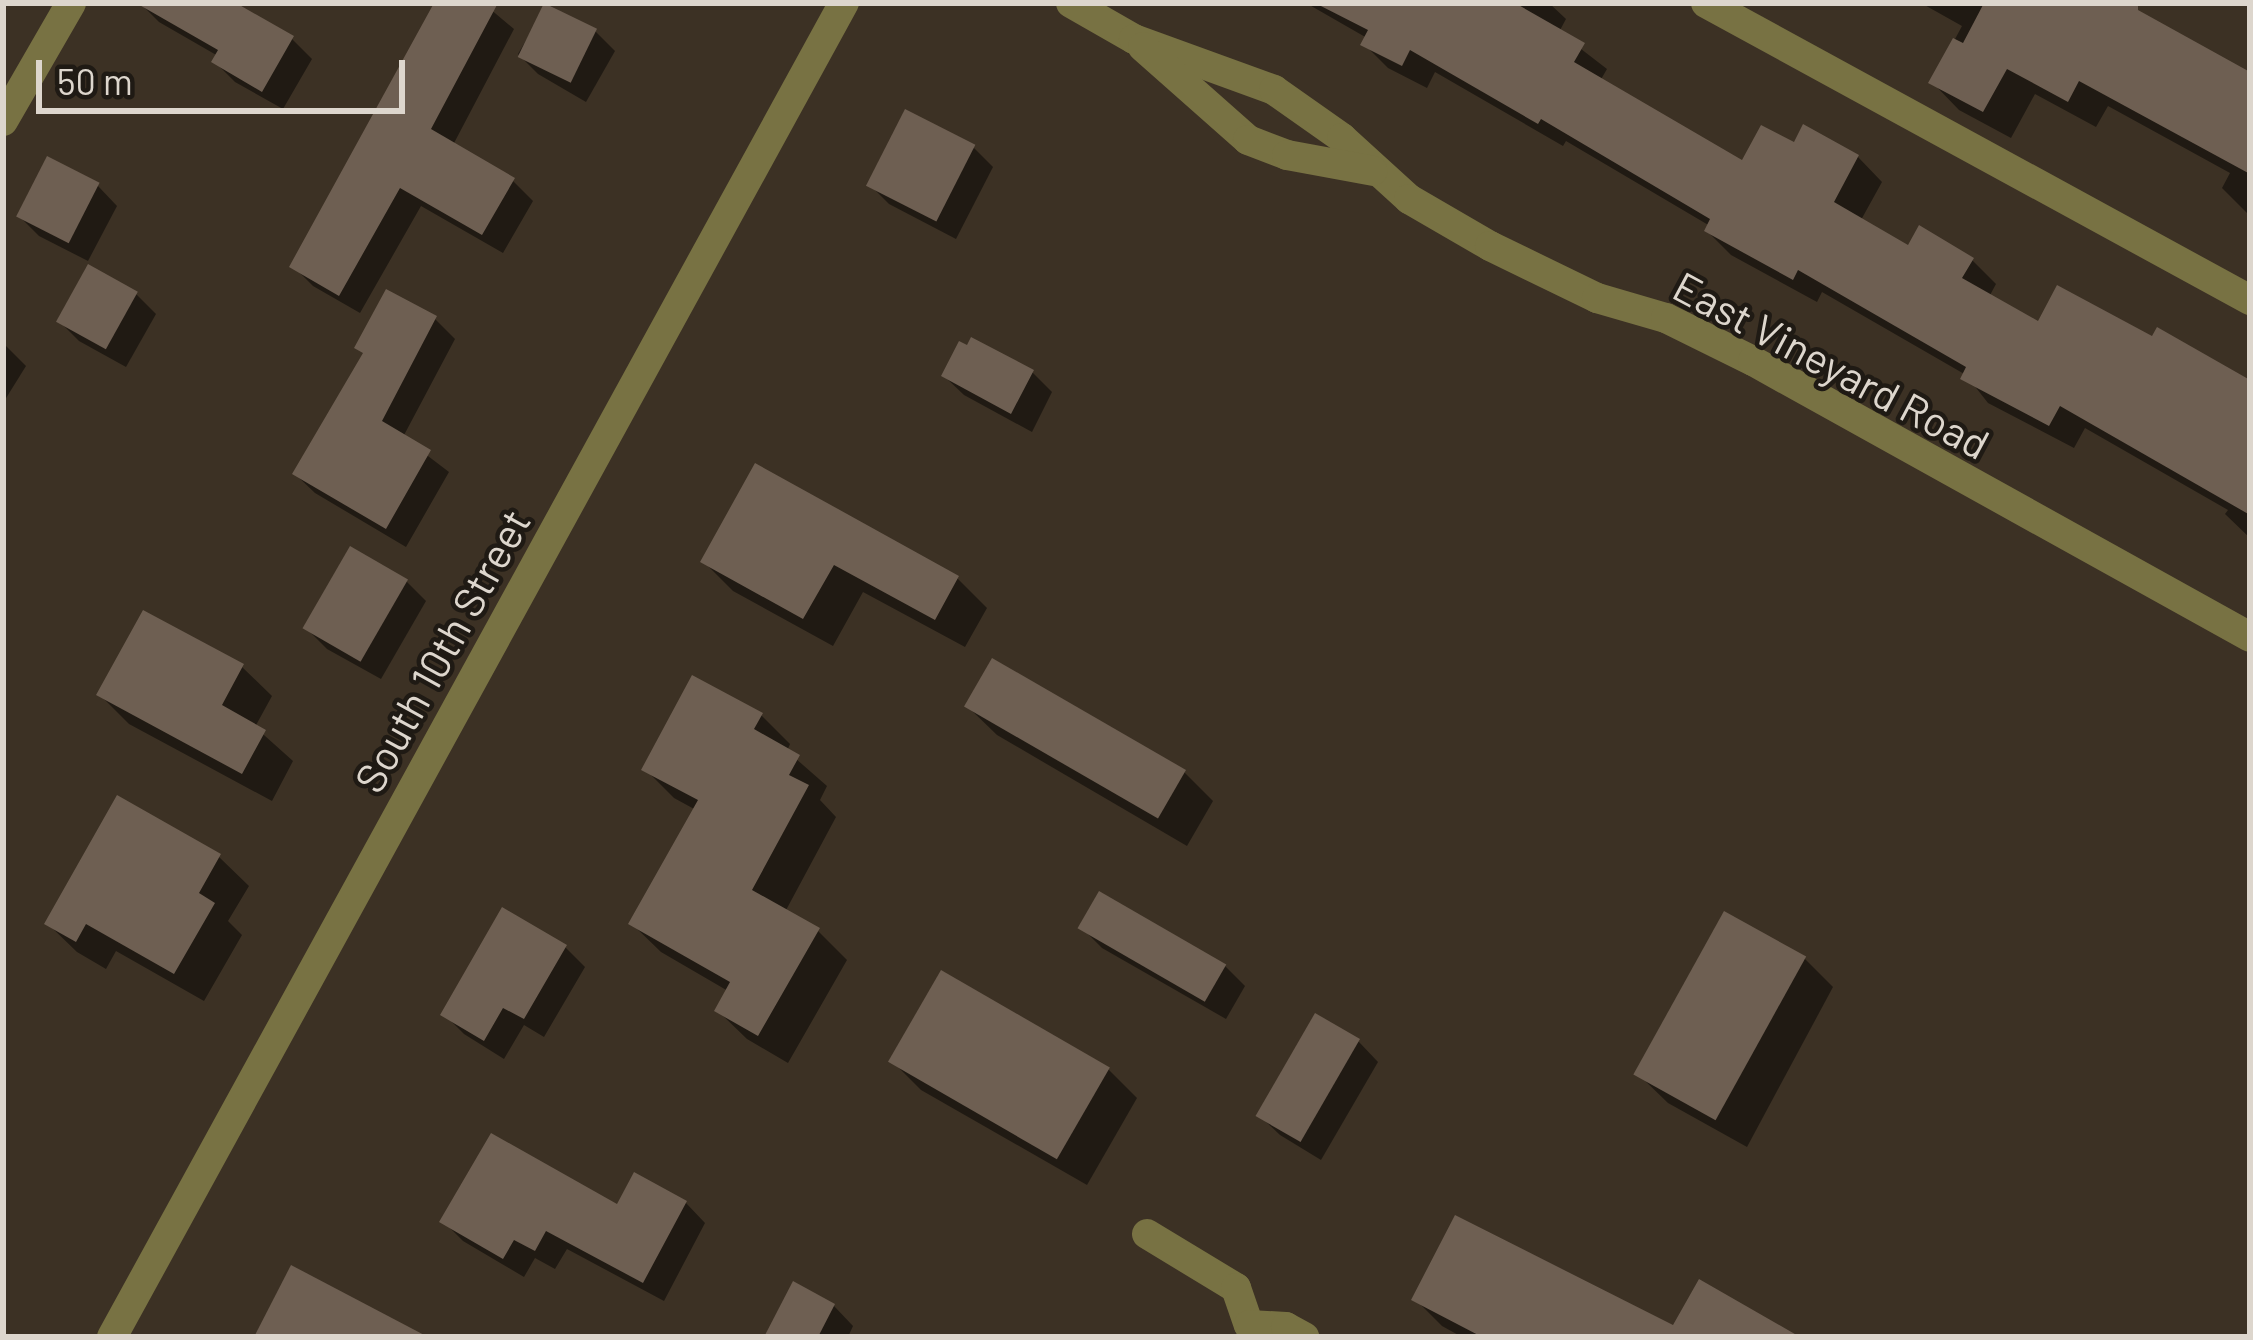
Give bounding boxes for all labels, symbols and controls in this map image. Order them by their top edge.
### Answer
scale bar [42,36,411,110]
text: 50 m [57,59,133,102]
street label: East Vineyard Road [1666,260,1998,468]
street label: South 10th Street [342,500,540,800]

